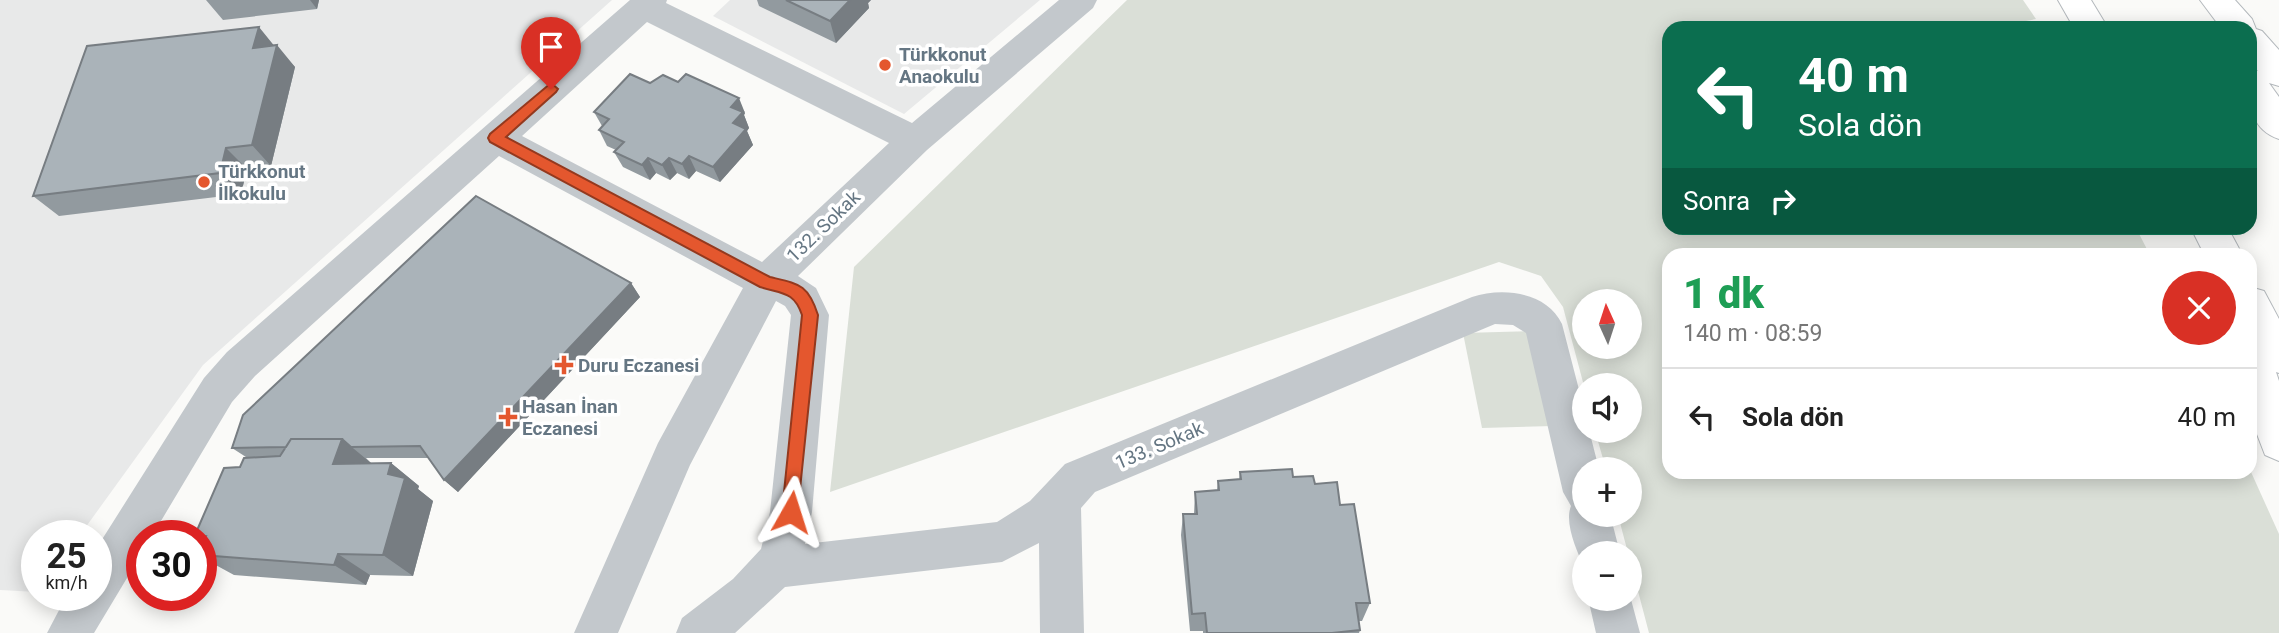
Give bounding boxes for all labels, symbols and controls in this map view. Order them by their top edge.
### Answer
pin [521,17,581,89]
icon: arrive [532,28,570,66]
place label: Türkkonut Anaokulu [899,43,987,88]
text: 40 m [1798,47,1909,104]
icon: left [1683,49,1774,140]
marker: Türkkonut Anaokulu [877,57,893,73]
text: Sola dön [1798,106,1922,144]
place label: Türkkonut İlkokulu [218,160,306,205]
marker: Türkkonut İlkokulu [196,174,212,190]
icon: right [1764,182,1802,220]
street label: 132. Sokak [782,185,865,267]
text: Sonra [1683,186,1750,216]
text: 1 dk [1683,269,1764,318]
button: close [2162,271,2236,345]
north arrow [1572,289,1642,359]
map controls [1572,289,1642,611]
text: 140 m · 08:59 [1683,320,1822,347]
place label: Duru Eczanesi [578,354,699,377]
marker: Duru Eczanesi [556,357,572,373]
button: sound [1572,373,1642,443]
place label: Hasan İnan Eczanesi [522,395,618,440]
icon: left [1683,398,1721,436]
text: Sola dön [1742,402,1844,432]
text: 40 m [2178,402,2236,432]
marker: Hasan İnan Eczanesi [500,409,516,425]
street label: 133. Sokak [1112,416,1207,474]
button: + [1572,457,1642,527]
position arrow [754,475,828,549]
speed limit sign: 30 [126,520,217,611]
text: 25 [46,536,87,577]
button: − [1572,541,1642,611]
text: km/h [45,572,88,593]

